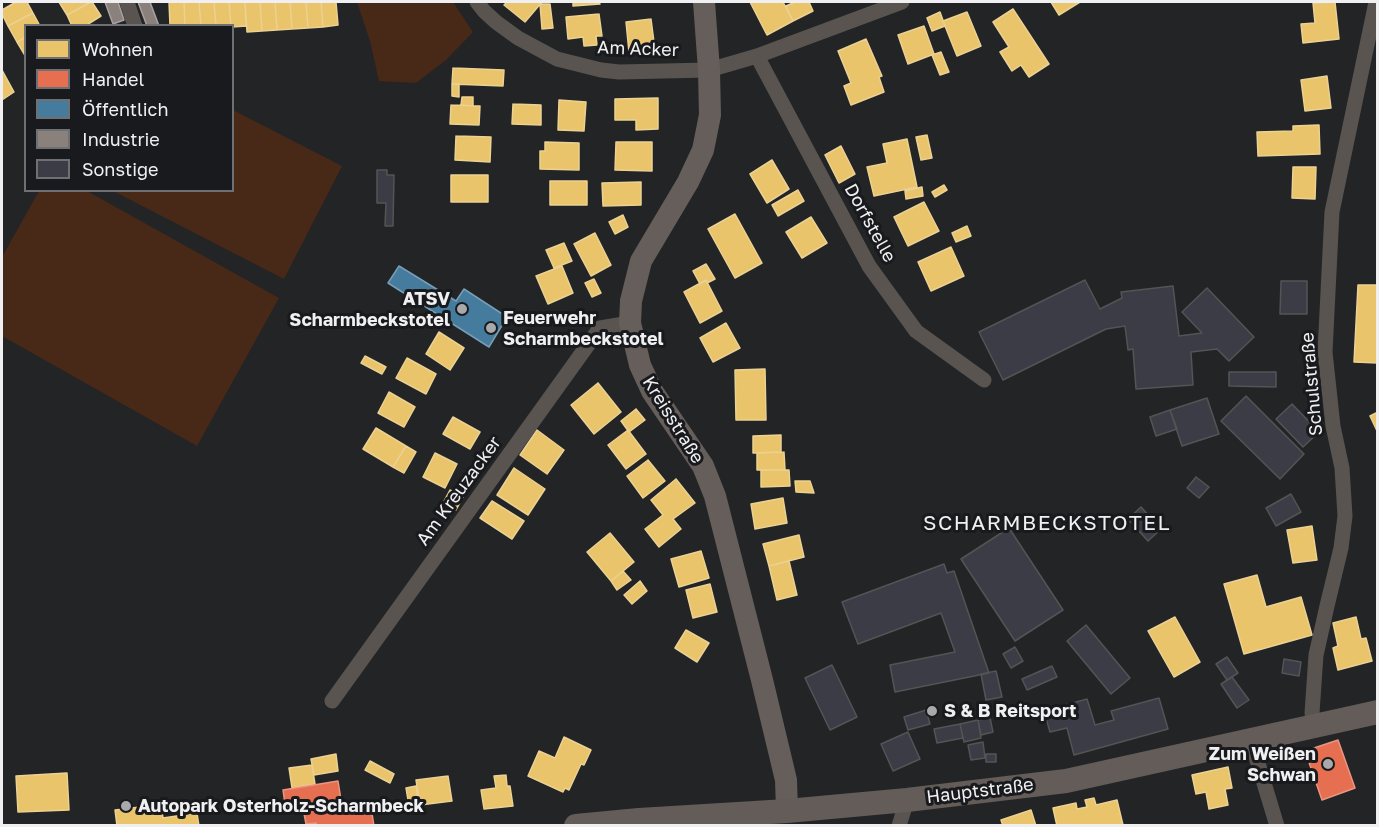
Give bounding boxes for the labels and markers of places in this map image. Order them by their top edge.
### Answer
place label: ATSV Scharmbeckstotel [289,288,450,330]
marker: ATSV Scharmbeckstotel [455,302,469,316]
place label: Feuerwehr Scharmbeckstotel [503,307,664,350]
marker: Feuerwehr Scharmbeckstotel [484,321,498,335]
place label: S & B Reitsport [944,700,1077,722]
marker: S & B Reitsport [925,704,939,718]
place label: Zum Weißen Schwan [1209,743,1316,786]
marker: Zum Weißen Schwan [1321,757,1335,771]
place label: Autopark Osterholz-Scharmbeck [138,795,424,817]
marker: Autopark Osterholz-Scharmbeck [119,799,133,813]

